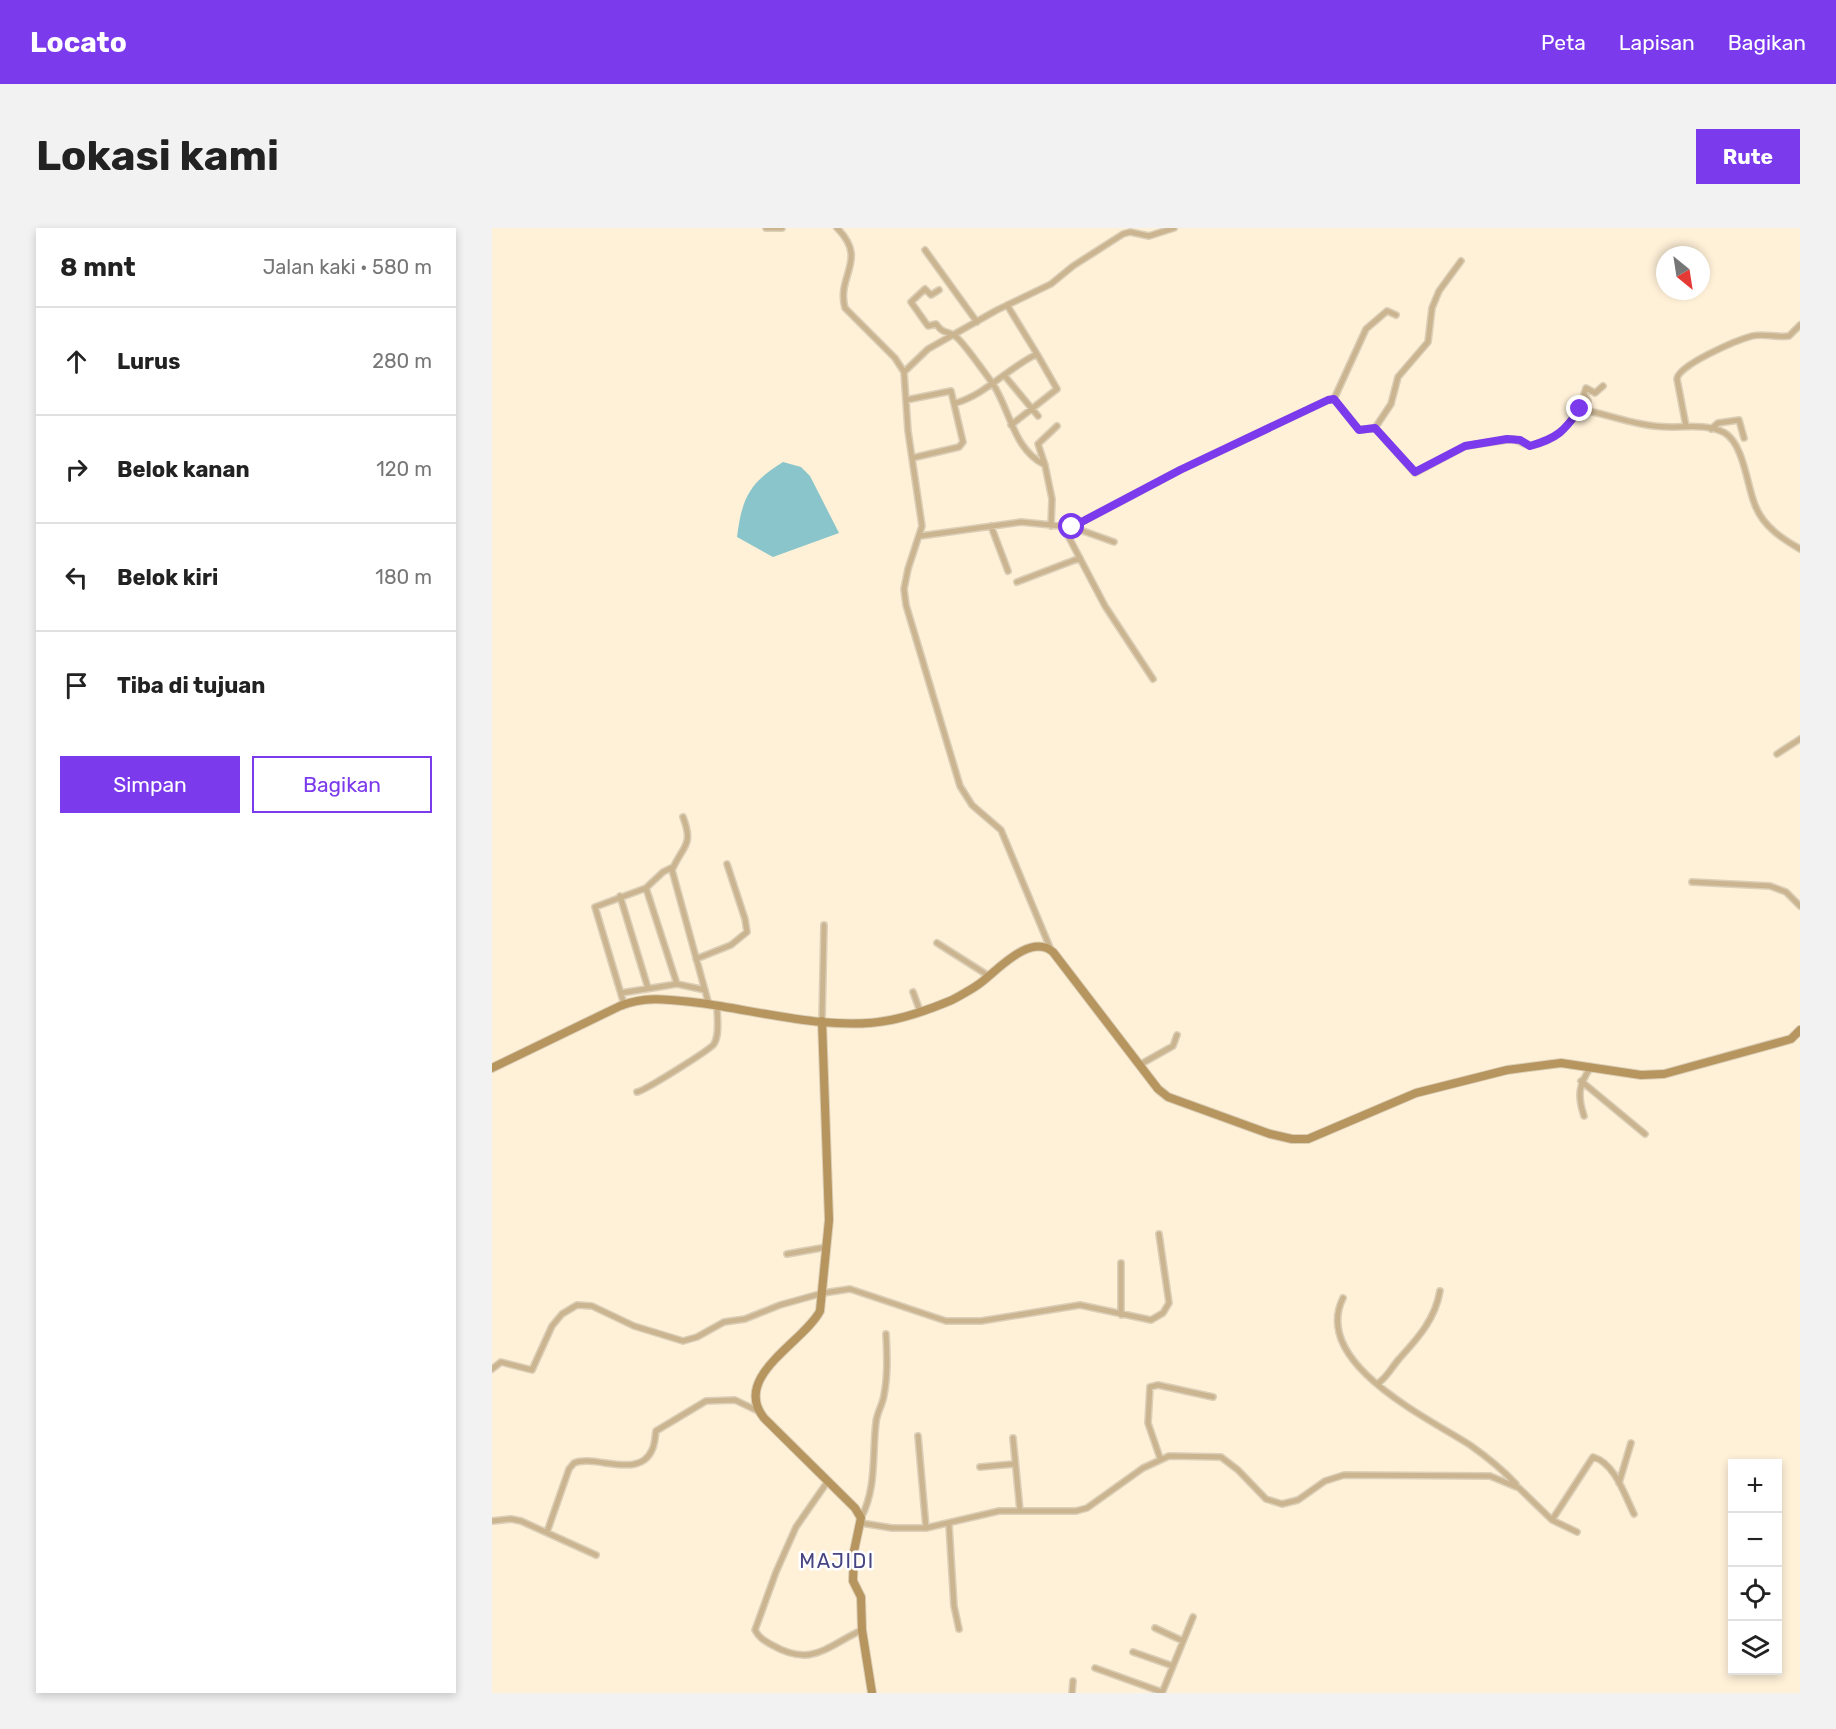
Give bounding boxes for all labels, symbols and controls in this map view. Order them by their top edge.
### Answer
text: Locato [30,26,127,59]
text: Peta [1541,30,1586,55]
text: Lapisan [1619,30,1695,55]
text: Bagikan [1728,30,1806,55]
button: Rute [1696,129,1800,184]
text: Lokasi kami [36,131,279,181]
north arrow [1656,246,1710,300]
text: 8 mnt [60,252,136,283]
text: Jalan kaki · 580 m [263,255,432,279]
icon: ahead [60,345,93,378]
text: Lurus [117,348,180,375]
text: 280 m [372,349,432,373]
route end [1566,395,1592,421]
icon: right [60,453,93,486]
text: Belok kanan [117,456,250,483]
text: 120 m [376,457,432,481]
route start [1058,513,1084,539]
icon: left [60,561,93,594]
text: Belok kiri [117,564,218,591]
text: 180 m [375,565,432,589]
icon: arrive [60,669,93,702]
text: Tiba di tujuan [117,672,265,699]
button: Simpan [60,756,240,813]
button: Bagikan [252,756,432,813]
map controls [1728,1459,1782,1675]
button: + [1728,1459,1782,1513]
button: − [1728,1513,1782,1567]
district label: MAJIDI [799,1549,875,1573]
button: locate [1728,1567,1782,1621]
button: layers [1728,1621,1782,1675]

